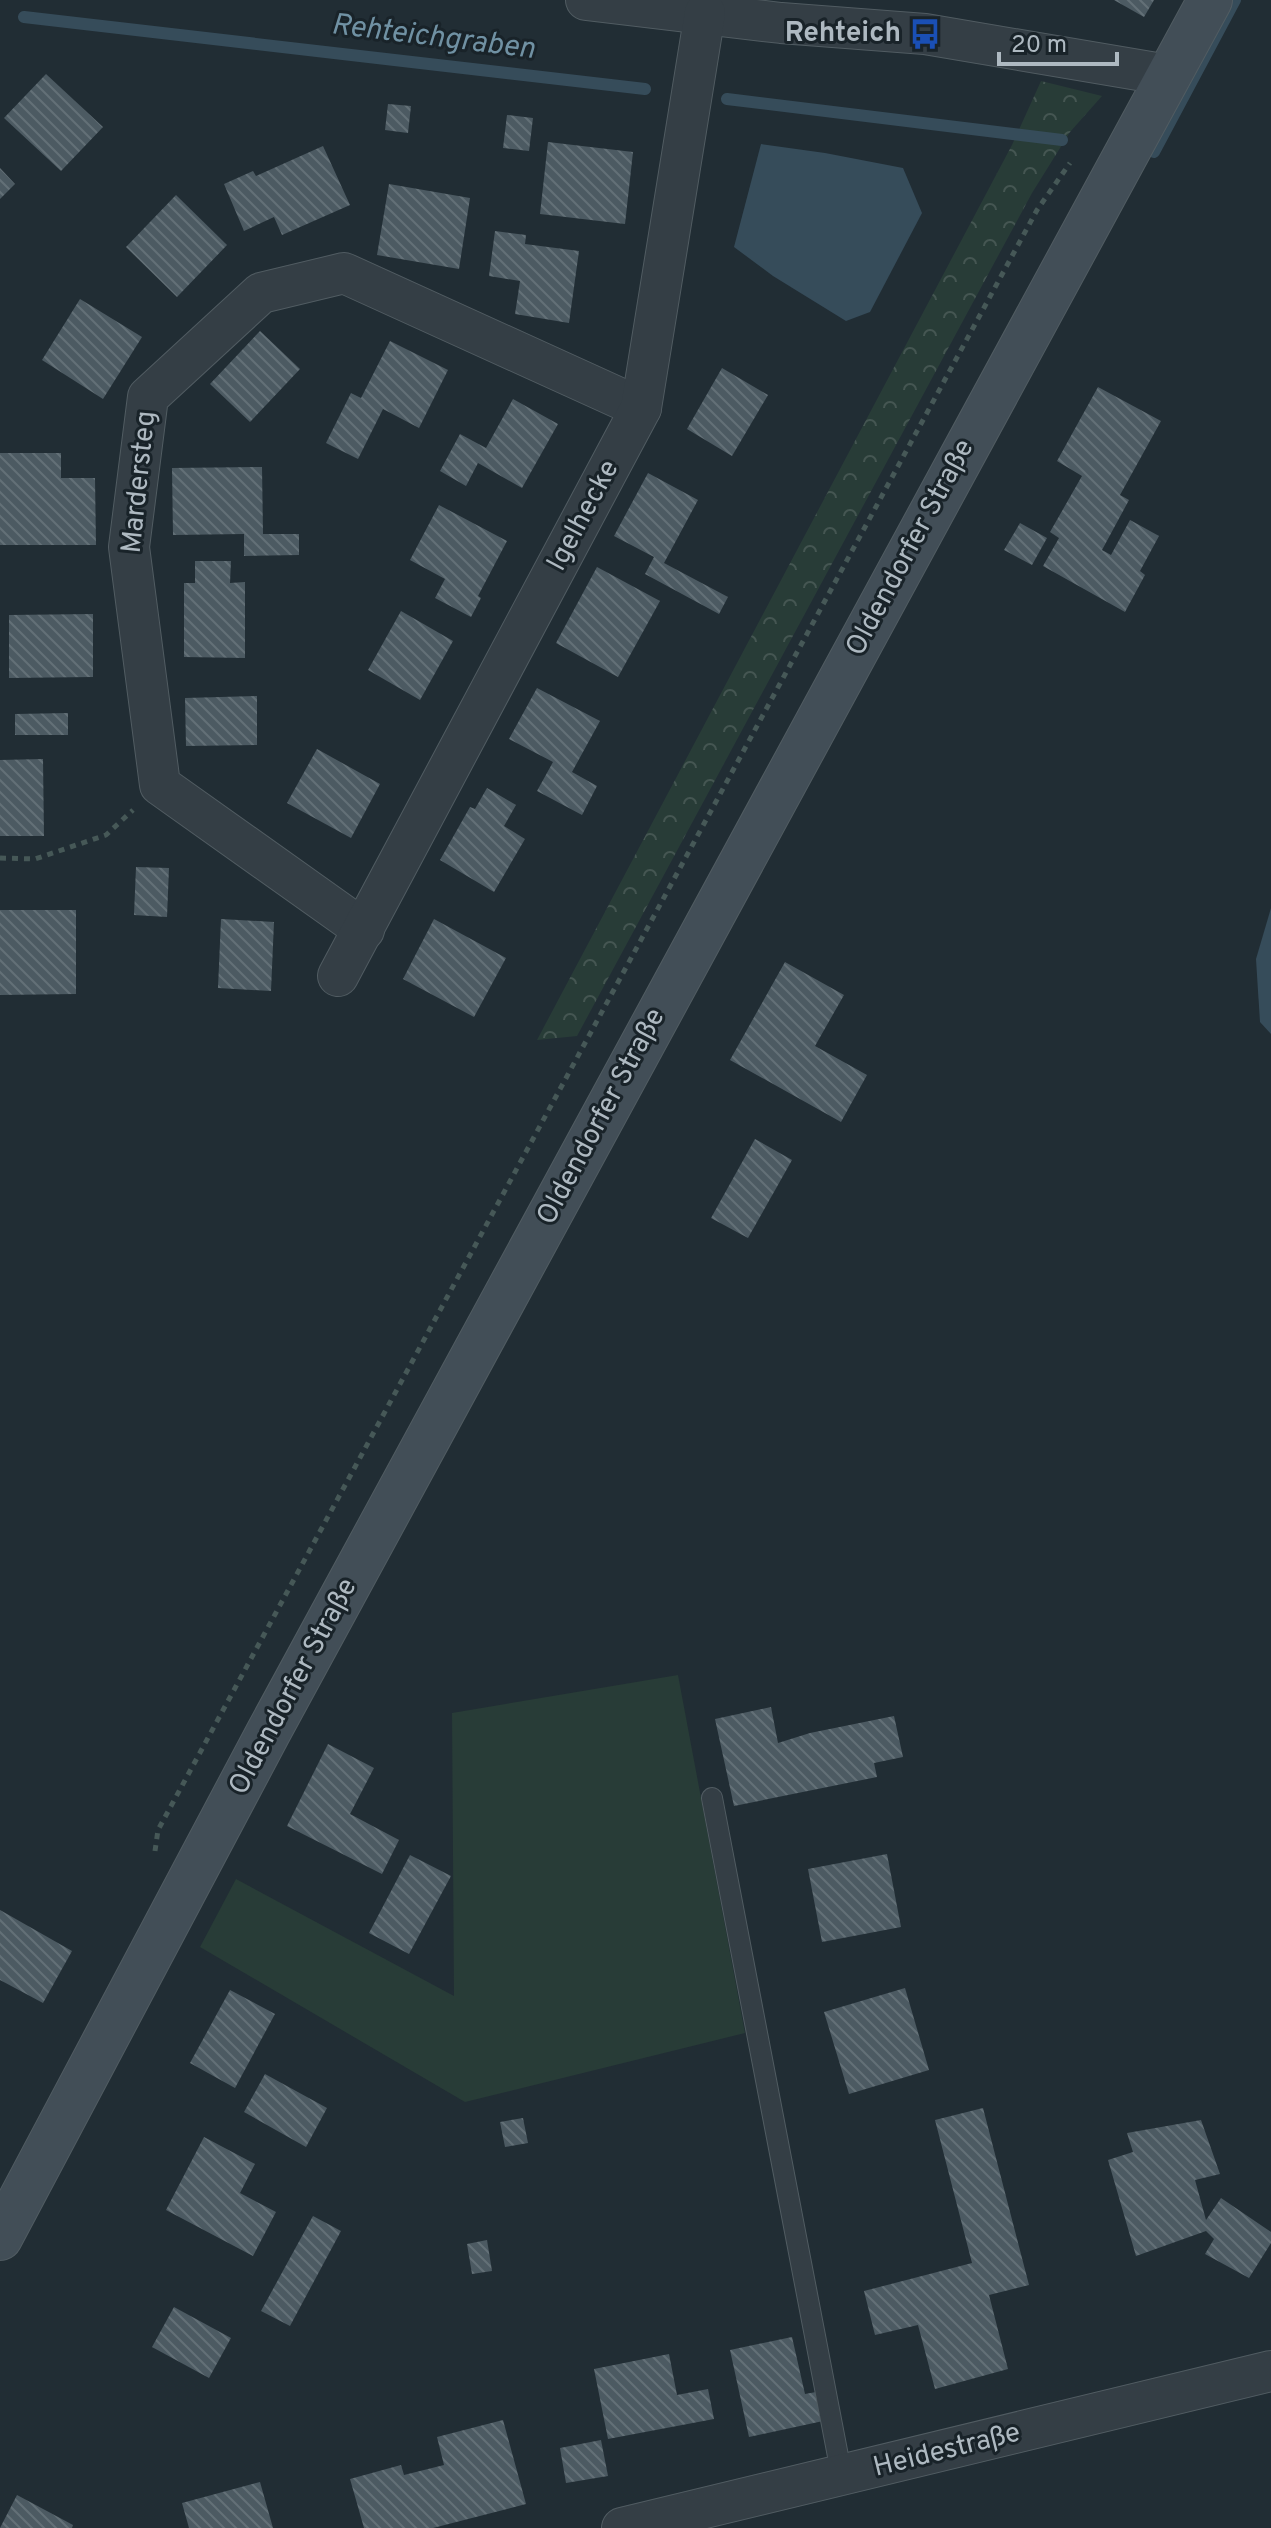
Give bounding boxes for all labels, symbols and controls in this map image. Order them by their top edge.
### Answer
water label: Rehteichgraben [329,7,537,69]
place label: Rehteich [785,16,901,52]
scale bar [999,16,1117,66]
bus stop icon: Rehteich [908,17,942,51]
text: 20 m [1011,31,1067,61]
street label: Mardersteg [115,409,165,555]
street label: Oldendorfer Straße [839,433,983,663]
street label: Igelhecke [540,454,628,578]
street label: Oldendorfer Straße [530,1002,674,1232]
street label: Oldendorfer Straße [222,1572,366,1802]
street label: Heidestraße [870,2415,1024,2487]

